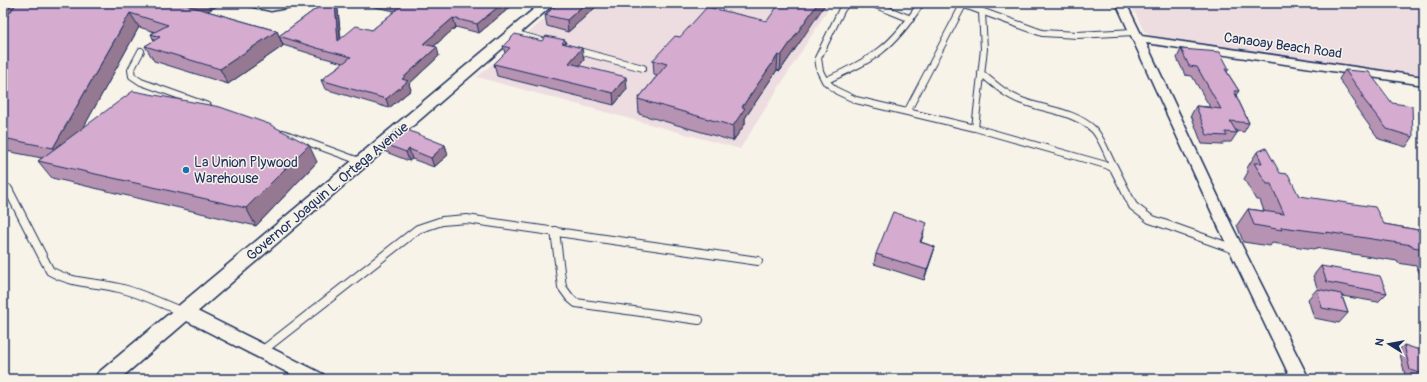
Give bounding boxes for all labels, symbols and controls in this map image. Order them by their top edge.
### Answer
street label: Canaoay Beach Road [1223,29,1343,62]
street label: Governor Joaquin L. Ortega Avenue [243,118,412,264]
place label: La Union Plywood Warehouse [194,154,298,187]
marker: La Union Plywood Warehouse [181,165,191,175]
north arrow [1369,324,1409,364]
text: N [1373,337,1387,347]

